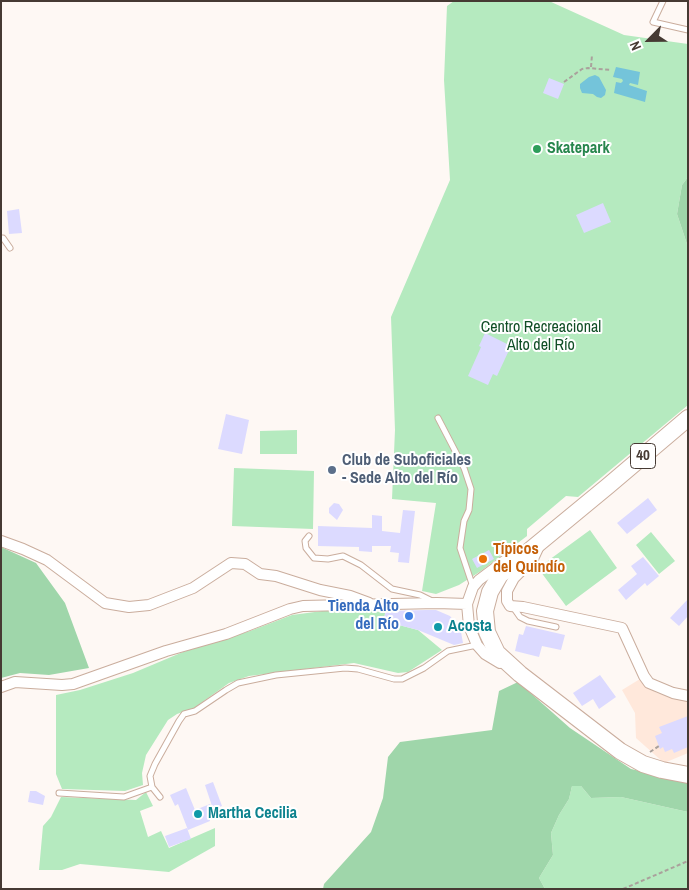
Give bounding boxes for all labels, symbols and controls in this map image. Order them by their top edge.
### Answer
north arrow [624,15,674,65]
text: N [625,39,645,53]
place label: Skatepark [547,139,610,159]
marker: Skatepark [531,143,543,155]
park label: Centro Recreacional Alto del Río [481,318,601,356]
road number: 40 [630,444,656,468]
place label: Club de Suboficiales - Sede Alto del Río [342,451,471,489]
marker: Club de Suboficiales - Sede Alto del Río [326,464,338,476]
place label: Típicos del Quindío [493,540,565,578]
marker: Típicos del Quindío [477,553,489,565]
place label: Tienda Alto del Río [328,597,399,635]
marker: Tienda Alto del Río [403,610,415,622]
place label: Acosta [448,617,492,637]
marker: Acosta [432,621,444,633]
place label: Martha Cecilia [208,804,297,824]
marker: Martha Cecilia [192,808,204,820]

